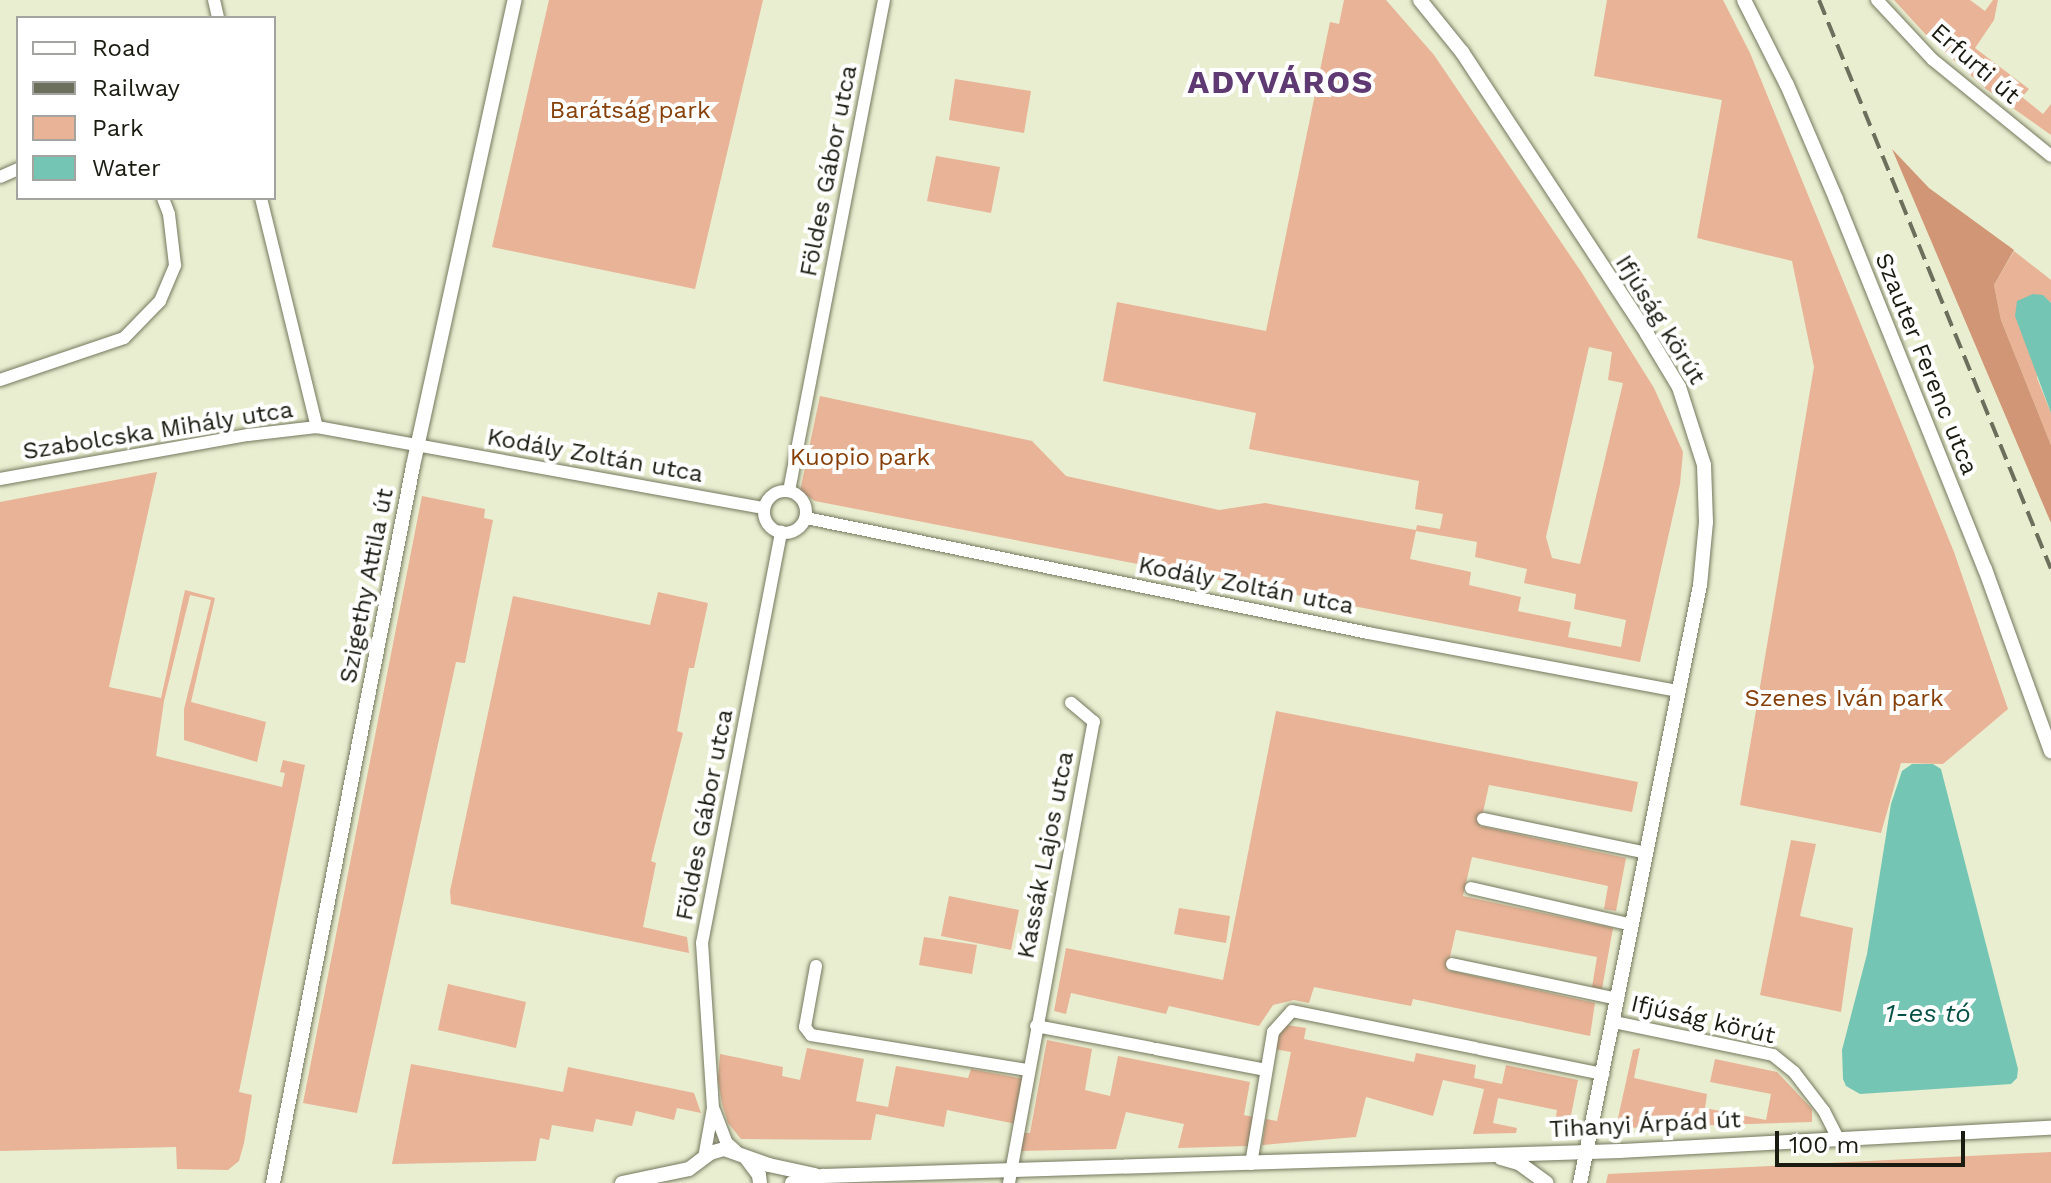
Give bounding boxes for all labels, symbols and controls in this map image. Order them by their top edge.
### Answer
legend [16,16,276,200]
street label: Erfurti út [1925,18,2025,110]
text: Road [92,34,151,62]
street label: Földes Gábor utca [794,63,864,279]
district label: ADYVÁROS [1188,63,1374,101]
text: Railway [92,74,180,102]
park label: Barátság park [549,97,711,125]
text: Park [92,114,144,142]
text: Water [92,154,161,182]
street label: Szauter Ferenc utca [1868,249,1984,479]
street label: Ifjúság körút [1609,250,1711,390]
street label: Szabolcska Mihály utca [20,395,296,467]
street label: Kodály Zoltán utca [484,423,706,489]
park label: Kuopio park [790,444,930,472]
street label: Szigethy Attila út [334,485,400,687]
street label: Kodály Zoltán utca [1136,551,1356,621]
park label: Szenes Iván park [1744,685,1944,713]
street label: Földes Gábor utca [670,707,740,923]
street label: Kassák Lajos utca [1012,749,1080,961]
street label: Ifjúság körút [1628,989,1778,1051]
water label: 1-es tó [1885,998,1971,1030]
street label: Tihanyi Árpád út [1548,1106,1742,1144]
scale bar [1779,1115,1969,1165]
text: 100 m [1789,1131,1859,1159]

